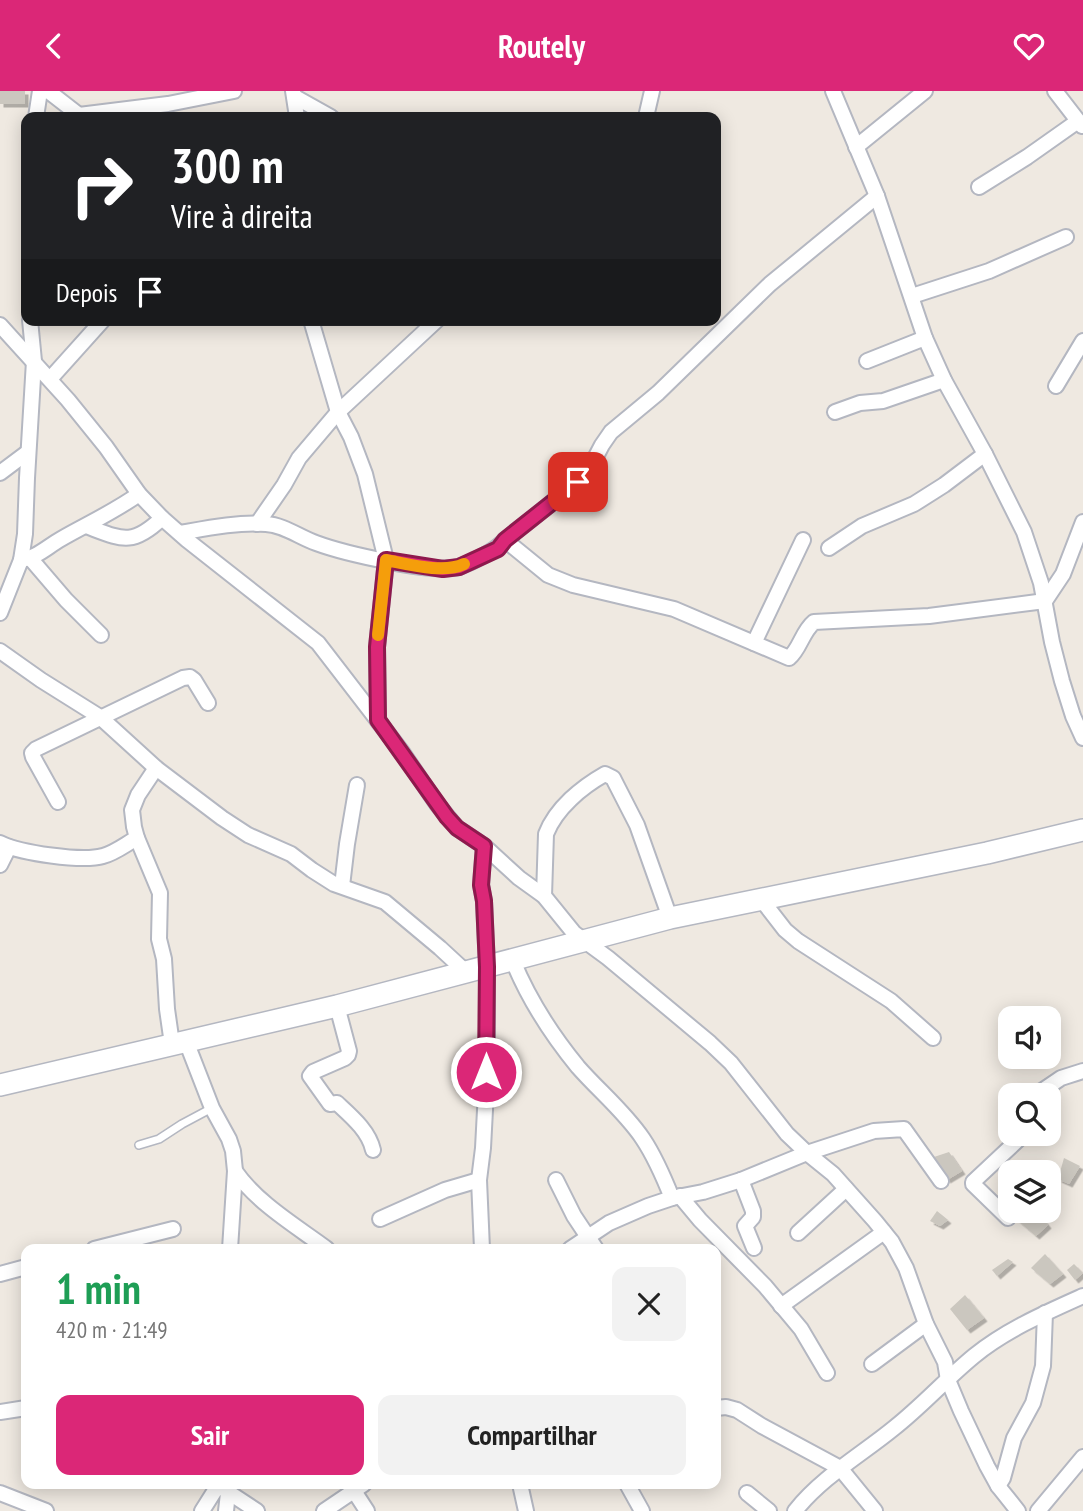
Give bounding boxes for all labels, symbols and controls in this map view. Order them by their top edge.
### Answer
text: Routely [498,25,585,67]
icon: back [35,27,73,65]
icon: heart [1010,27,1048,65]
text: 300 m [171,133,284,197]
icon: right [56,140,147,231]
text: Vire à direita [171,195,312,237]
icon: arrive [131,273,169,311]
text: Depois [56,276,117,309]
pin [548,452,608,512]
icon: arrive [559,463,597,501]
map controls [998,1006,1061,1223]
button: sound [998,1006,1061,1069]
position arrow [449,1035,523,1109]
button: search [998,1083,1061,1146]
button: layers [998,1160,1061,1223]
text: 1 min [56,1261,141,1316]
button: close [612,1267,686,1341]
text: 420 m · 21:49 [56,1315,168,1344]
button: Sair [56,1395,364,1475]
button: Compartilhar [378,1395,686,1475]

